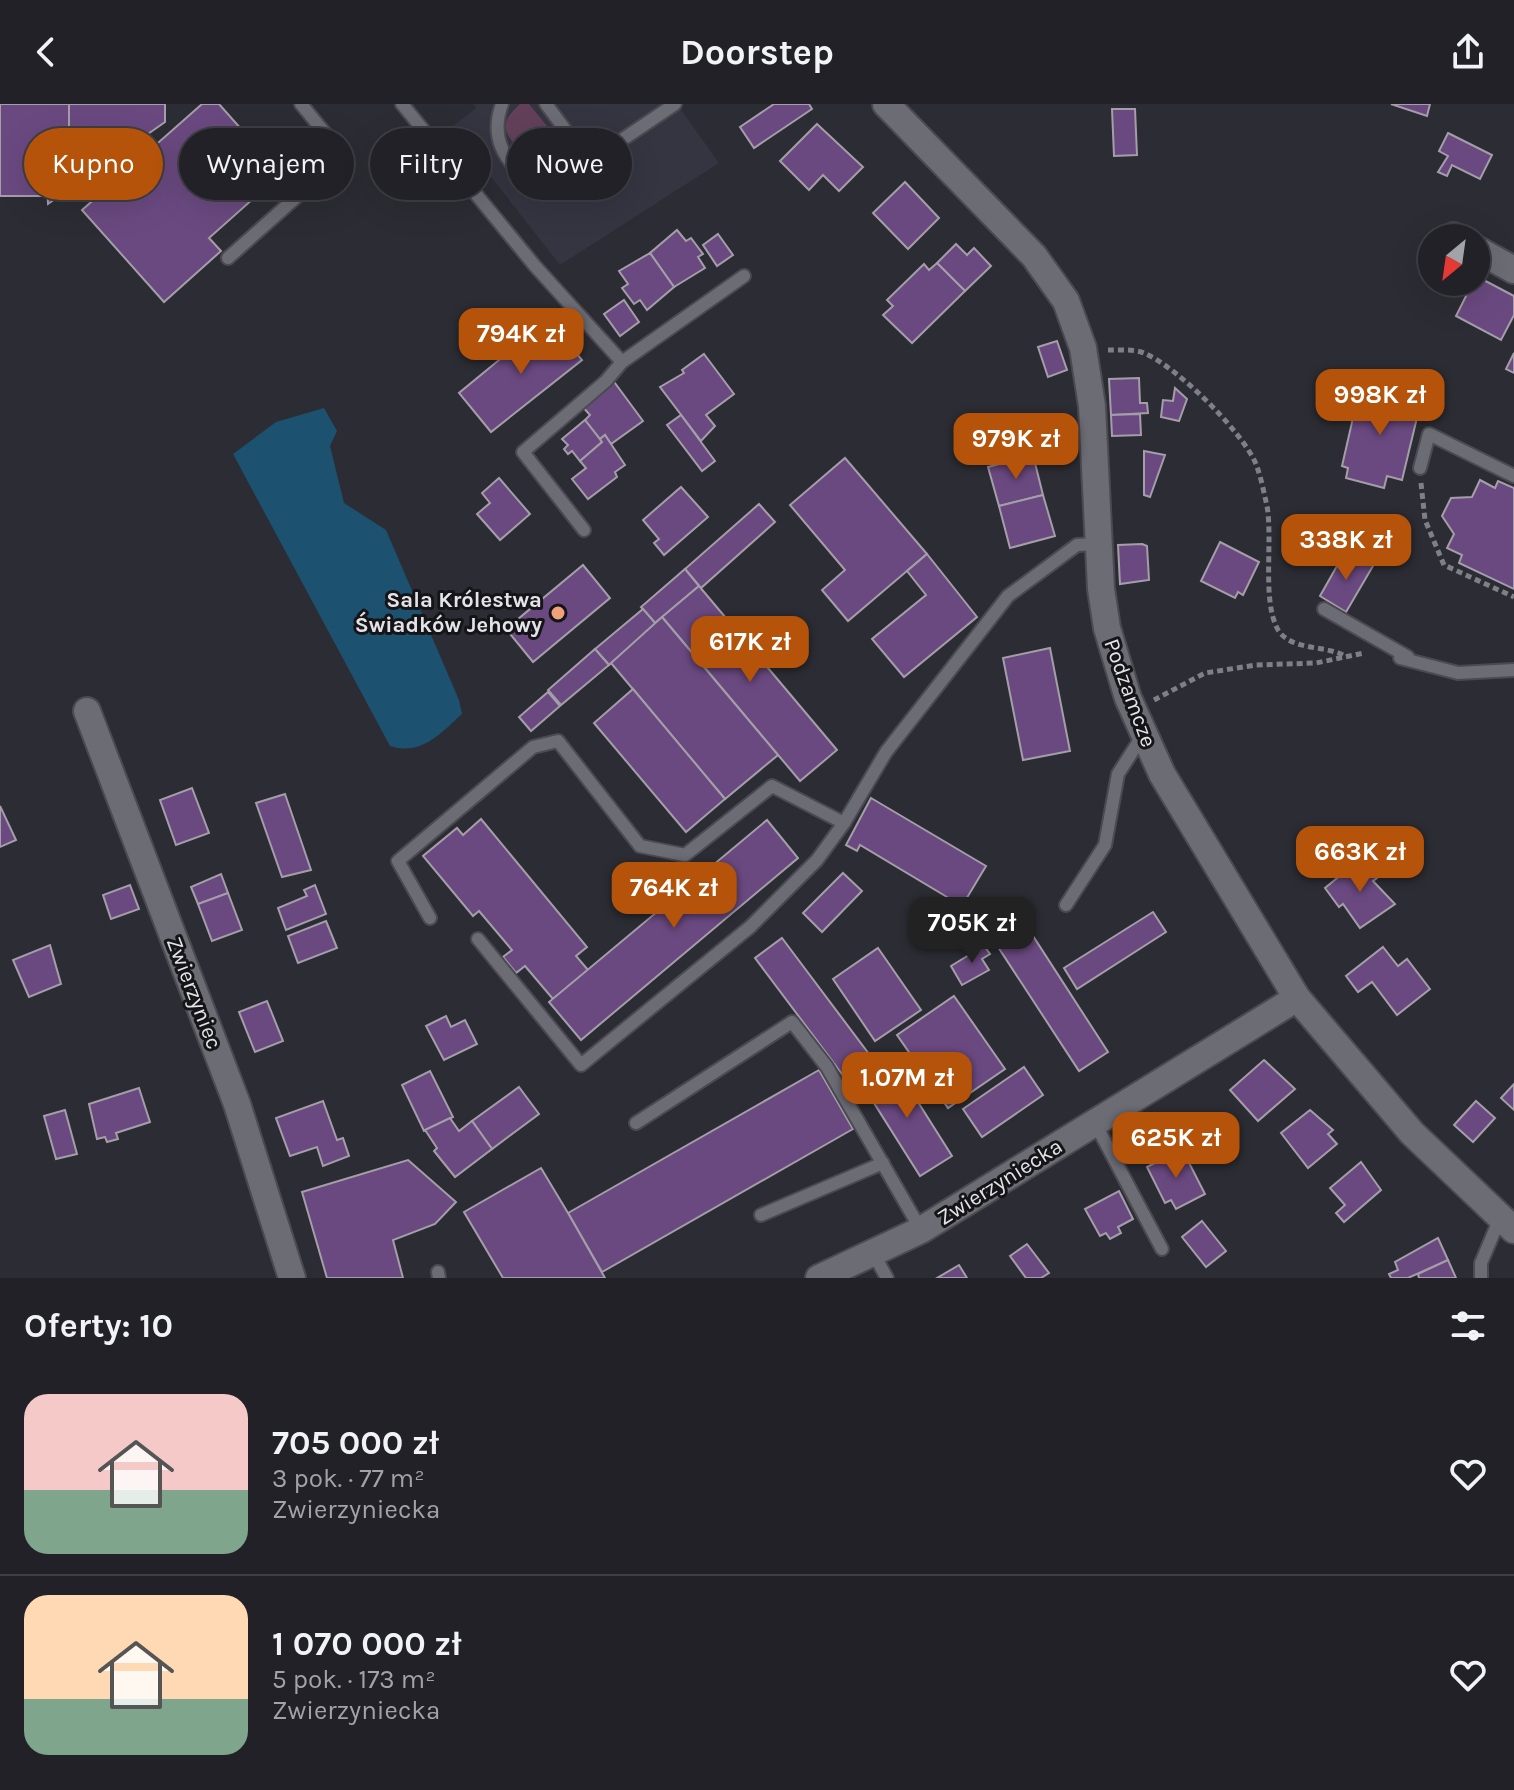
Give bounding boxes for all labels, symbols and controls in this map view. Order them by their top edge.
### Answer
icon: back [24,30,68,74]
icon: share [1446,30,1490,74]
text: Doorstep [680,31,834,73]
chip: Kupno [24,128,163,200]
chip: Wynajem [179,128,354,200]
chip: Filtry [370,128,491,200]
chip: Nowe [507,128,632,200]
north arrow [1418,224,1490,296]
map controls [1418,224,1490,296]
pin: 794K zł [447,308,595,376]
text: 794K zł [477,318,565,349]
pin: 998K zł [1306,369,1454,437]
text: 998K zł [1334,379,1426,410]
pin: 979K zł [942,413,1090,481]
text: 979K zł [971,423,1061,454]
pin: 338K zł [1272,514,1420,582]
text: 338K zł [1299,524,1393,555]
place label: Sala Królestwa Świadków Jehowy [355,587,542,638]
marker: Sala Królestwa Świadków Jehowy [549,604,567,622]
pin: 617K zł [676,616,824,684]
text: 617K zł [709,626,791,657]
street label: Podzamcze [1098,635,1162,751]
pin: 663K zł [1286,826,1434,894]
text: 663K zł [1314,836,1406,867]
pin: 764K zł [600,862,748,930]
text: 764K zł [630,872,718,903]
pin: 705K zł [898,897,1046,965]
text: 705K zł [928,907,1016,938]
street label: Zwierzyniec [161,933,227,1053]
pin: 1.07M zł [824,1052,990,1120]
text: 1.07M zł [860,1062,954,1093]
pin: 625K zł [1102,1112,1250,1180]
text: 625K zł [1130,1122,1222,1153]
street label: Zwierzyniecka [933,1133,1067,1231]
icon: filters [1446,1304,1490,1348]
text: Oferty: 10 [24,1306,173,1346]
text: 705 000 zł [272,1423,439,1463]
icon: home [88,1426,184,1522]
icon: heart [1446,1452,1490,1496]
text: 3 pok. · 77 m² [272,1463,425,1494]
text: Zwierzyniecka [272,1494,440,1525]
text: 1 070 000 zł [272,1624,462,1664]
icon: home [88,1627,184,1723]
icon: heart [1446,1653,1490,1697]
text: 5 pok. · 173 m² [272,1664,436,1695]
text: Zwierzyniecka [272,1695,440,1726]

